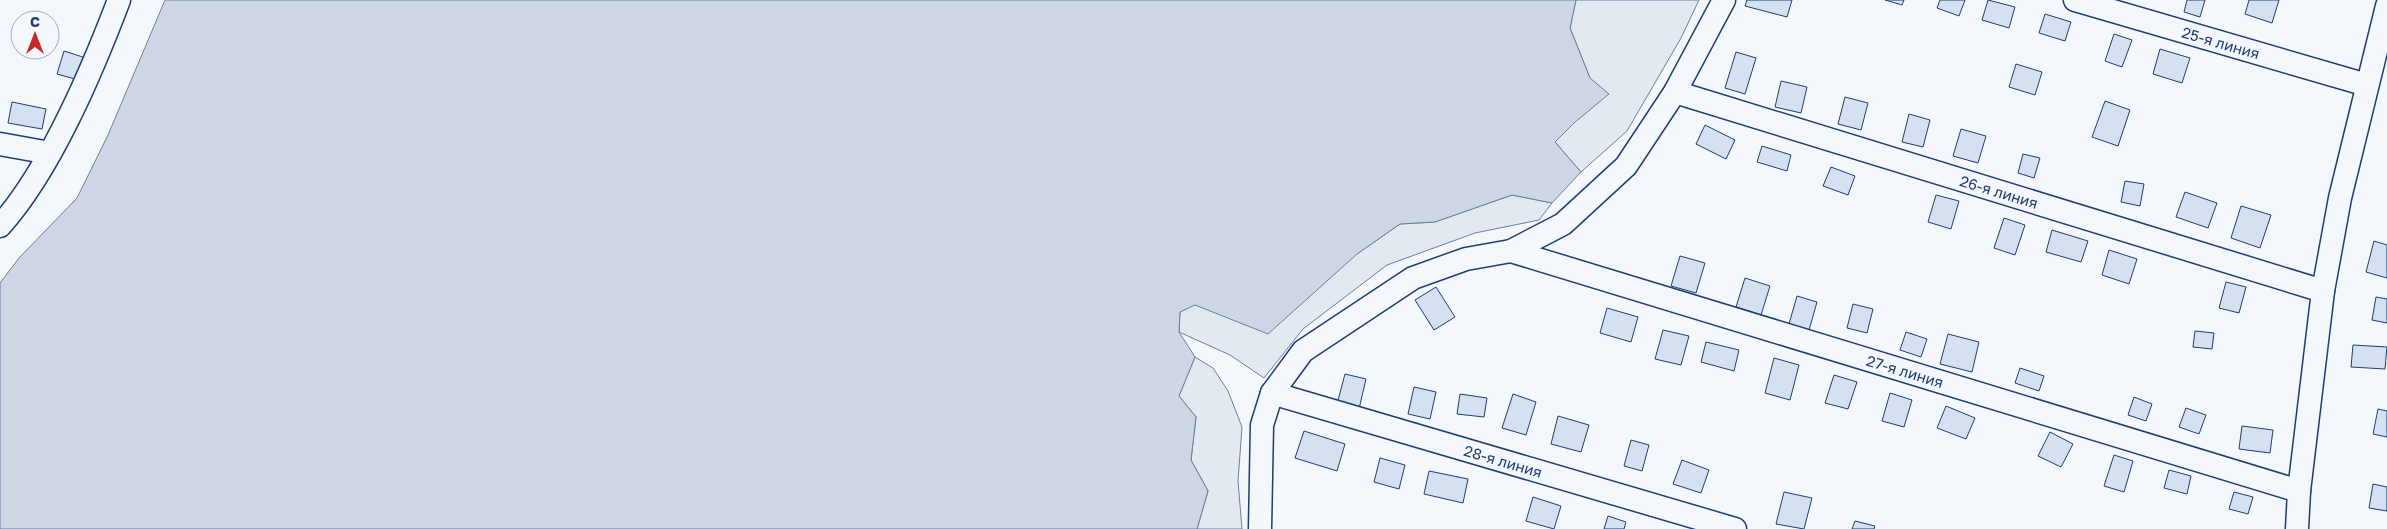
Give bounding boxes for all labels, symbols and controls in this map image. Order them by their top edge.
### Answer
north arrow [10,10,60,60]
text: С [30,13,40,30]
street label: 25-я линия [2180,23,2262,62]
street label: 26-я линия [1958,171,2040,212]
street label: 27-я линия [1864,351,1946,391]
street label: 28-я линия [1462,441,1544,481]

